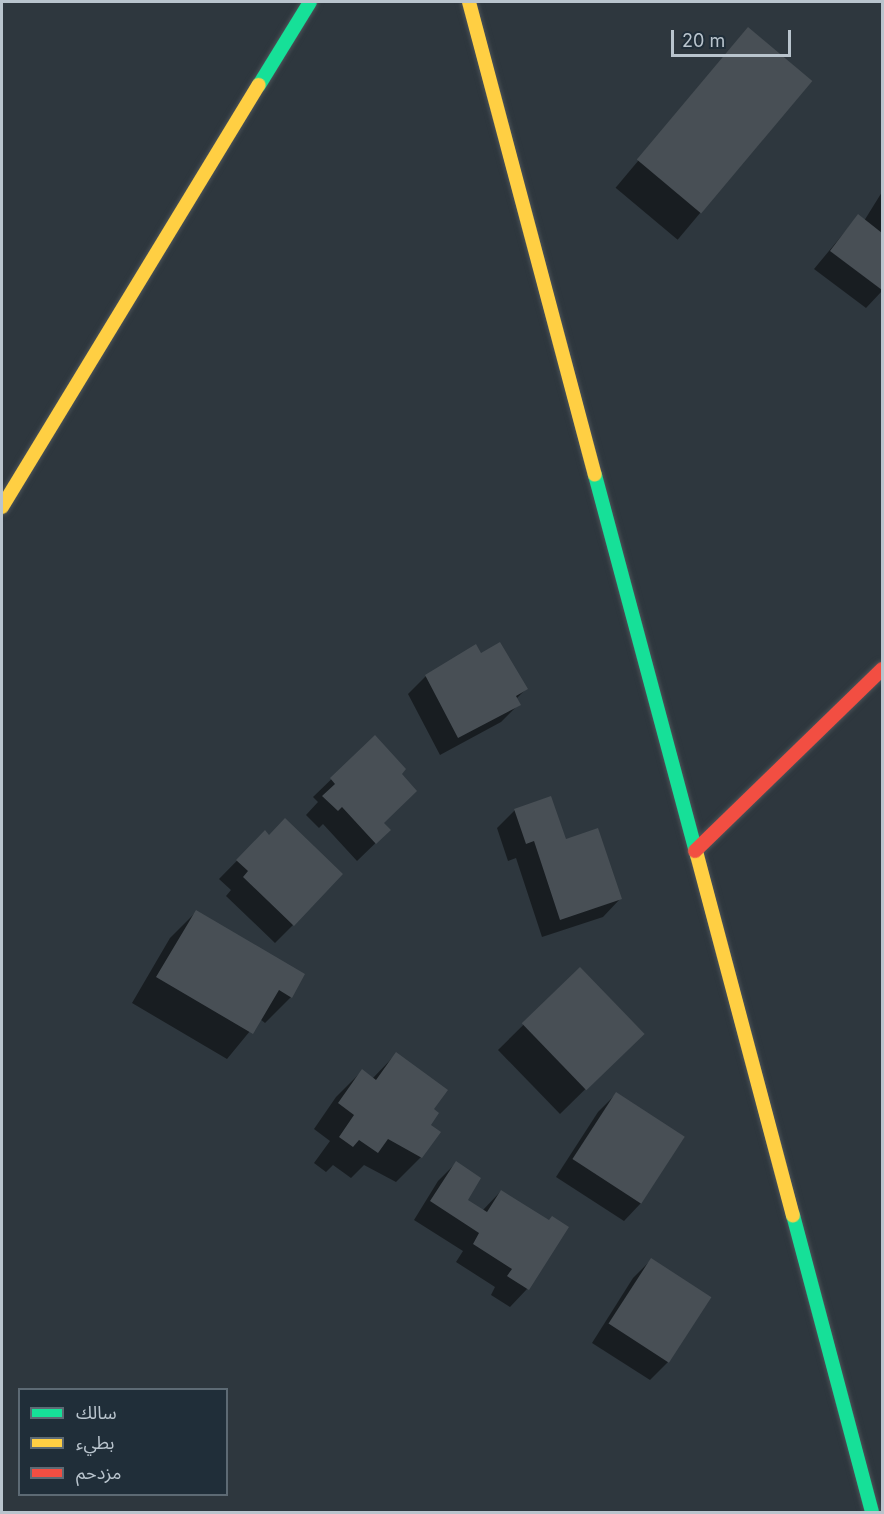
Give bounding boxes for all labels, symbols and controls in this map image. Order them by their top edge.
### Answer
scale bar [674,18,794,56]
text: 20 m [682,30,725,51]
legend [18,1388,228,1496]
text: سالك [76,1402,117,1423]
text: بطيء [76,1432,114,1453]
text: مزدحم [76,1462,121,1483]

